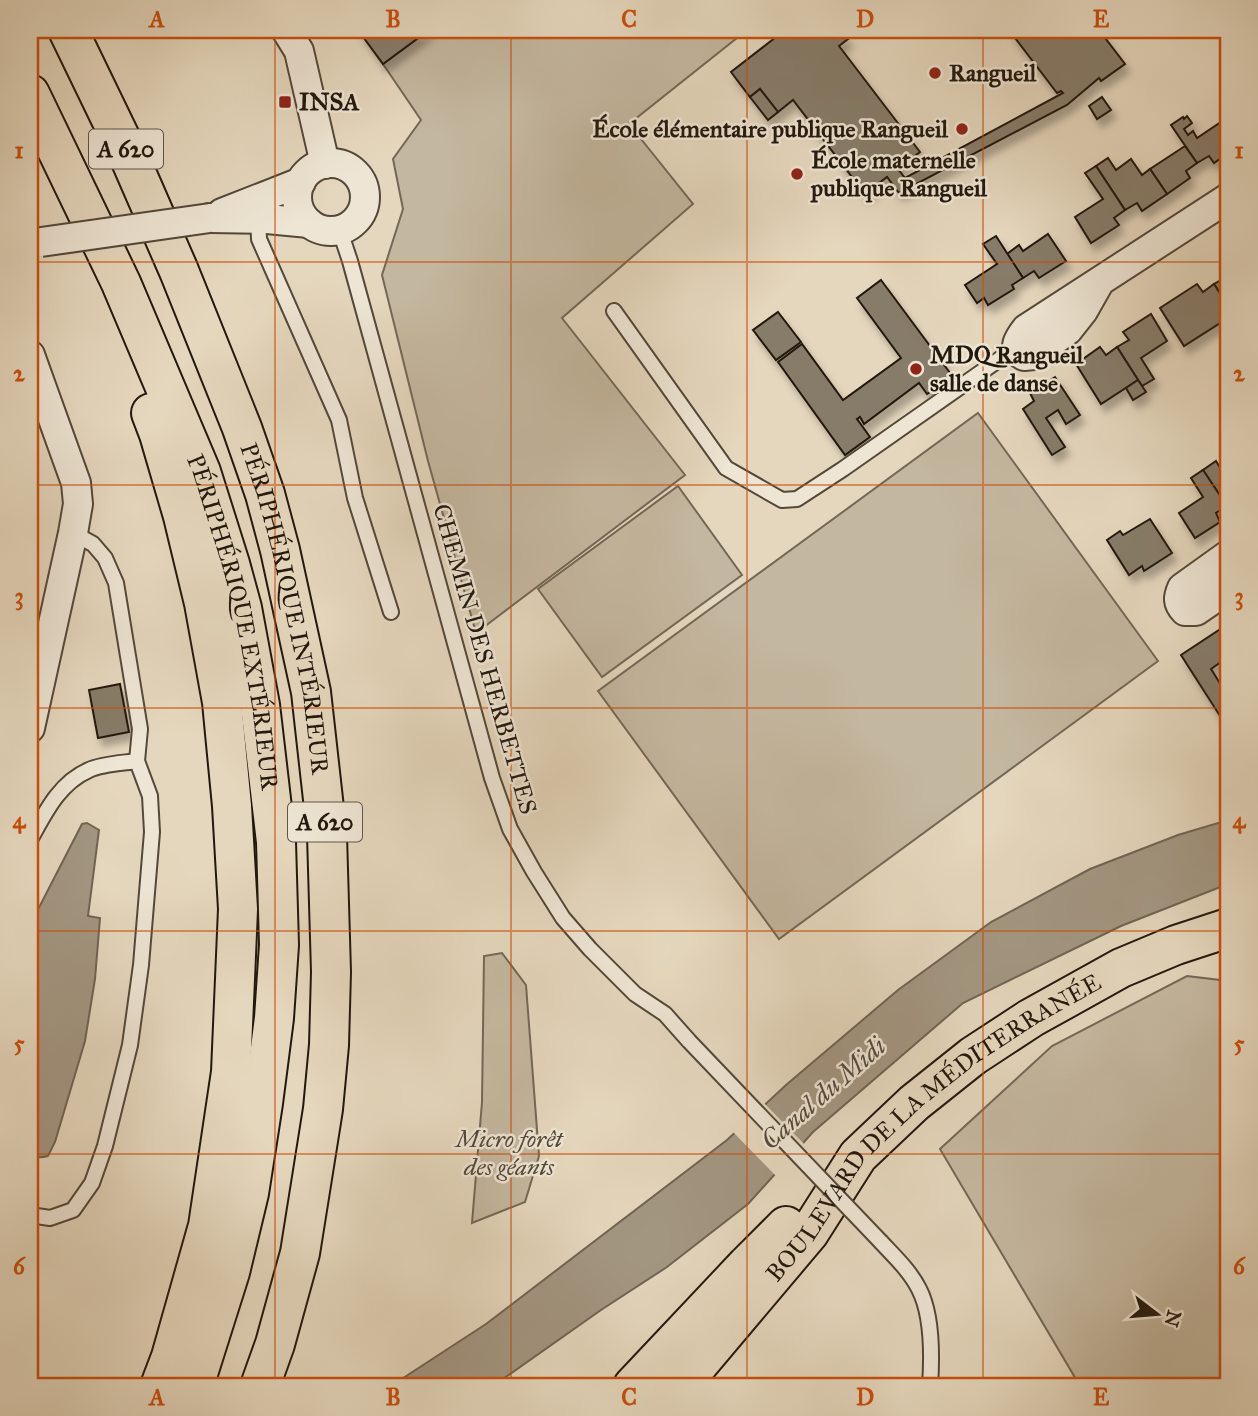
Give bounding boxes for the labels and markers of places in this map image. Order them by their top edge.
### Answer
place label: Rangueil [949,58,1037,88]
marker: Rangueil [927,65,943,81]
place label: INSA [299,87,360,117]
marker: INSA [277,94,293,110]
place label: École élémentaire publique Rangueil [592,113,948,144]
marker: École élémentaire publique Rangueil [954,121,970,137]
place label: École maternelle publique Rangueil [810,144,988,203]
marker: École maternelle publique Rangueil [789,166,805,182]
place label: MDQ Rangueil salle de danse [930,340,1084,398]
marker: MDQ Rangueil salle de danse [908,361,924,377]

